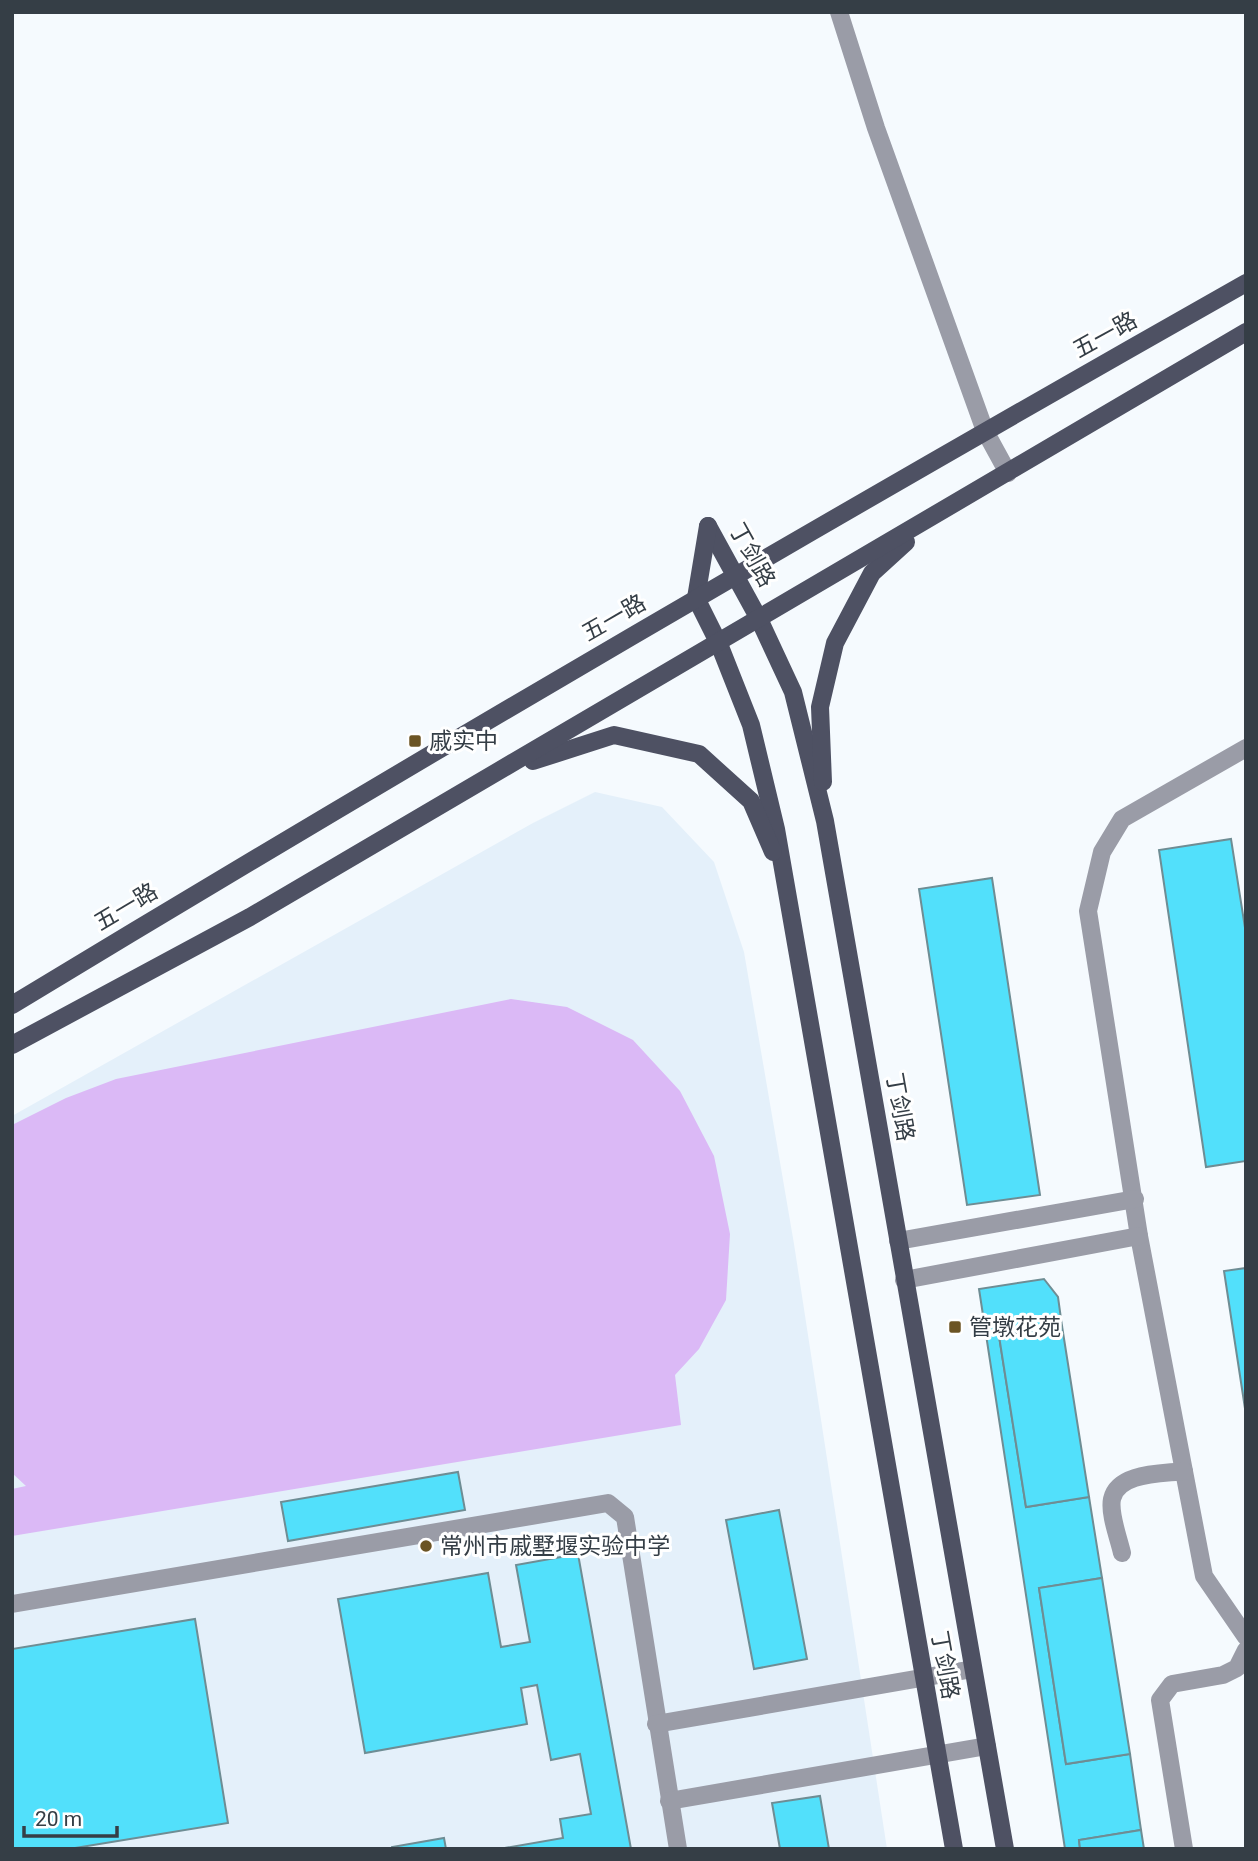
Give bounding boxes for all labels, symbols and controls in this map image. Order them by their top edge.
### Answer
street label: 五一路 [1068,306,1142,364]
street label: 丁剑路 [723,518,781,592]
street label: 五一路 [577,589,651,647]
place label: 戚实中 [429,728,498,755]
marker: 戚实中 [407,733,423,749]
street label: 五一路 [89,878,163,936]
street label: 丁剑路 [881,1071,919,1143]
place label: 管墩花苑 [969,1314,1061,1341]
marker: 管墩花苑 [947,1319,963,1335]
place label: 常州市戚墅堰实验中学 [440,1533,670,1560]
marker: 常州市戚墅堰实验中学 [418,1538,434,1554]
street label: 丁剑路 [926,1629,964,1701]
scale bar [24,1794,117,1838]
text: 20 m [35,1807,82,1831]

